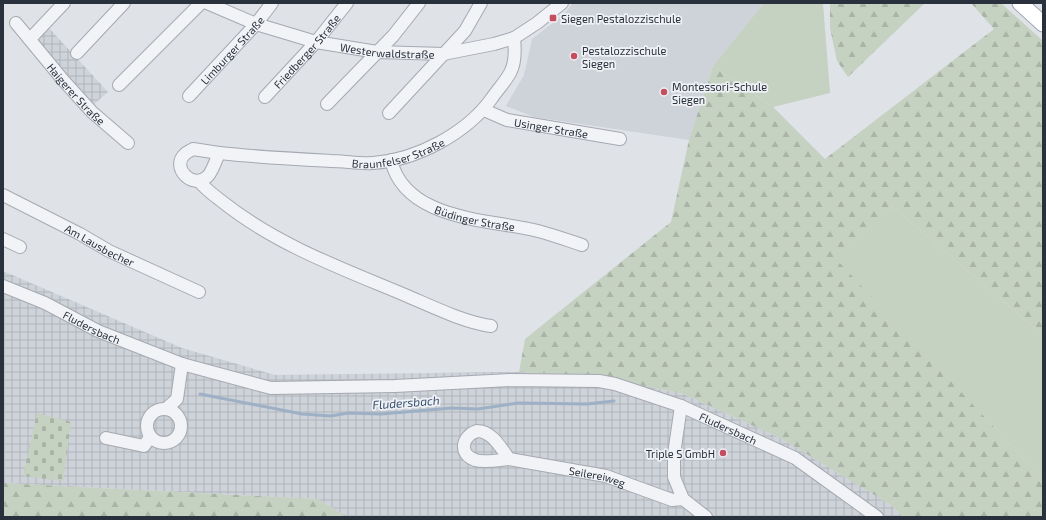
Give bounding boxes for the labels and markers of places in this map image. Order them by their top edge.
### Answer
place label: Siegen Pestalozzischule [561,12,681,25]
marker: Siegen Pestalozzischule [548,13,558,23]
place label: Pestalozzischule Siegen [582,44,666,70]
marker: Pestalozzischule Siegen [569,51,579,61]
place label: Montessori-Schule Siegen [672,80,767,106]
marker: Montessori-Schule Siegen [659,87,669,97]
place label: Triple S GmbH [646,447,715,460]
marker: Triple S GmbH [718,448,728,458]

